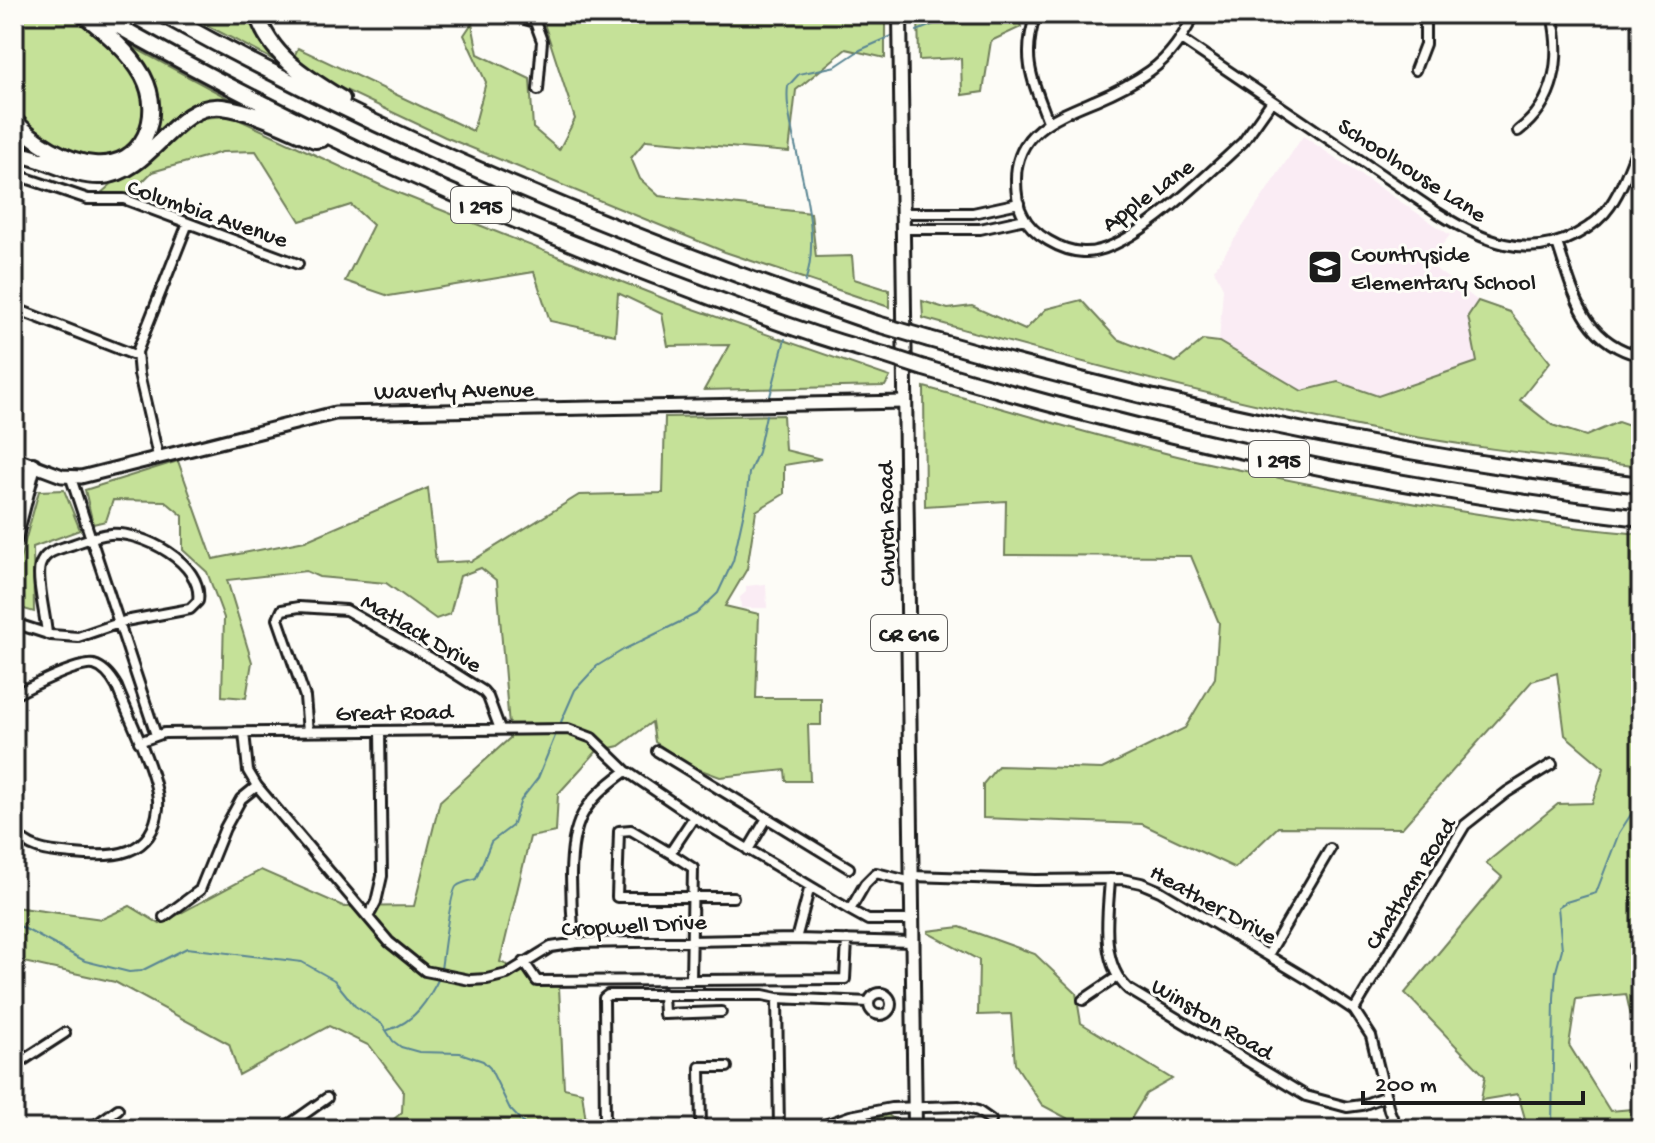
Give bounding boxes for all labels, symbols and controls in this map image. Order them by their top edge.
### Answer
street label: Schoolhouse Lane [1331,113,1492,231]
street label: Apple Lane [1097,153,1201,240]
street label: Columbia Avenue [123,174,292,257]
road number: I 295 [451,187,511,223]
place label: Countryside Elementary School [1351,242,1536,299]
school or university icon: Countryside Elementary School [1306,248,1344,286]
street label: Waverly Avenue [374,377,535,408]
road number: I 295 [1249,441,1309,477]
street label: Church Road [873,459,904,587]
street label: Matlack Drive [354,589,487,682]
road number: CR 616 [871,615,947,651]
street label: Great Road [335,699,455,730]
street label: Chatham Road [1360,812,1465,956]
street label: Heather Drive [1144,859,1282,953]
street label: Cropwell Drive [561,909,708,946]
street label: Winston Road [1145,973,1279,1070]
scale bar [1363,1055,1583,1105]
text: 200 m [1375,1072,1437,1101]

